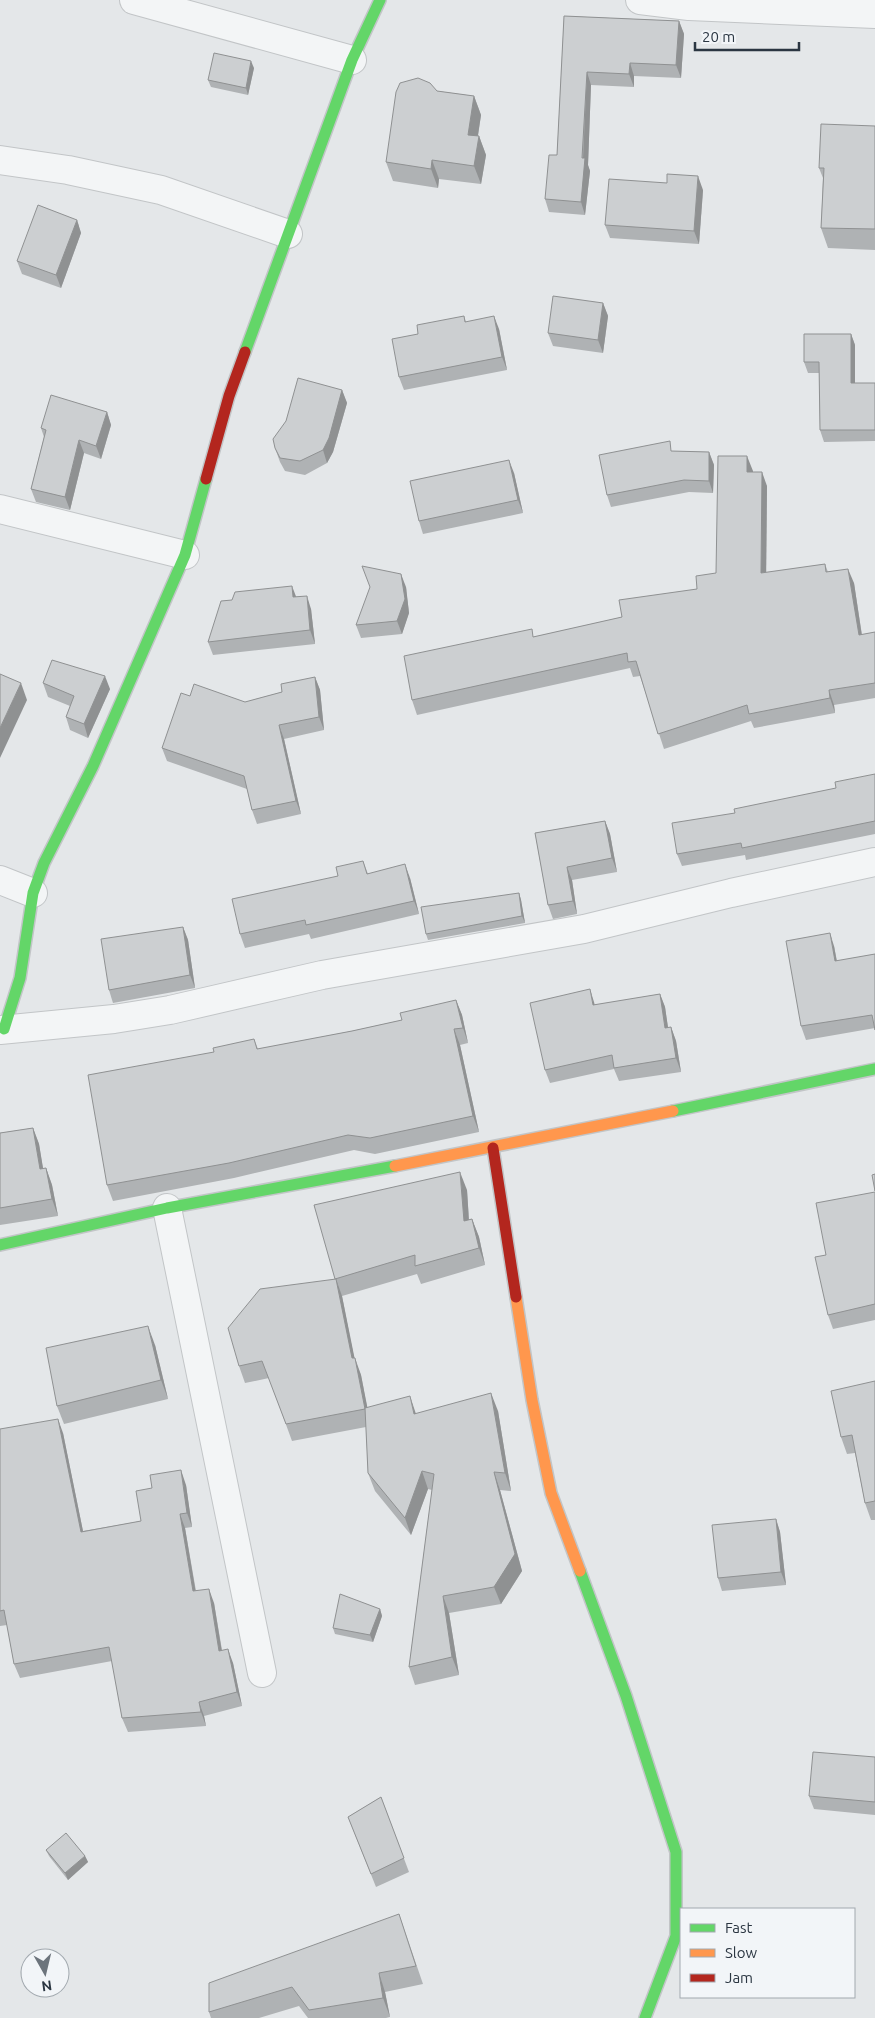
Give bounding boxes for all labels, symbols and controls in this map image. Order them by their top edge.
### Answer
scale bar [695,20,799,52]
text: 20 m [702,28,735,45]
legend [680,1908,855,1998]
text: Fast [725,1919,753,1936]
text: Slow [725,1944,758,1961]
north arrow [20,1948,70,1998]
text: Jam [725,1969,753,1986]
text: N [41,1977,53,1995]

